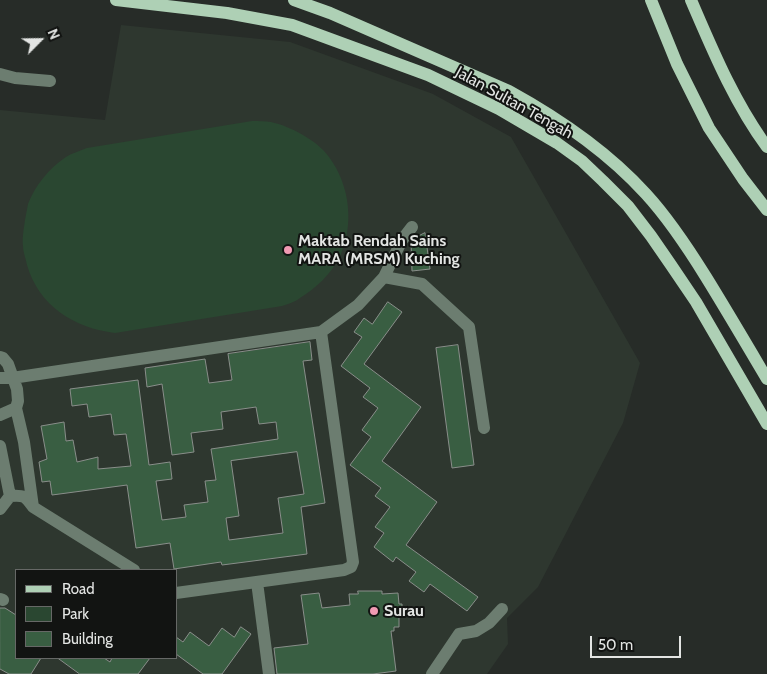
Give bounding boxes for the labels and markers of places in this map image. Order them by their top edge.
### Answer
place label: Maktab Rendah Sains MARA (MRSM) Kuching [298,231,460,269]
marker: Maktab Rendah Sains MARA (MRSM) Kuching [282,244,294,256]
place label: Surau [384,601,424,621]
marker: Surau [368,605,380,617]

